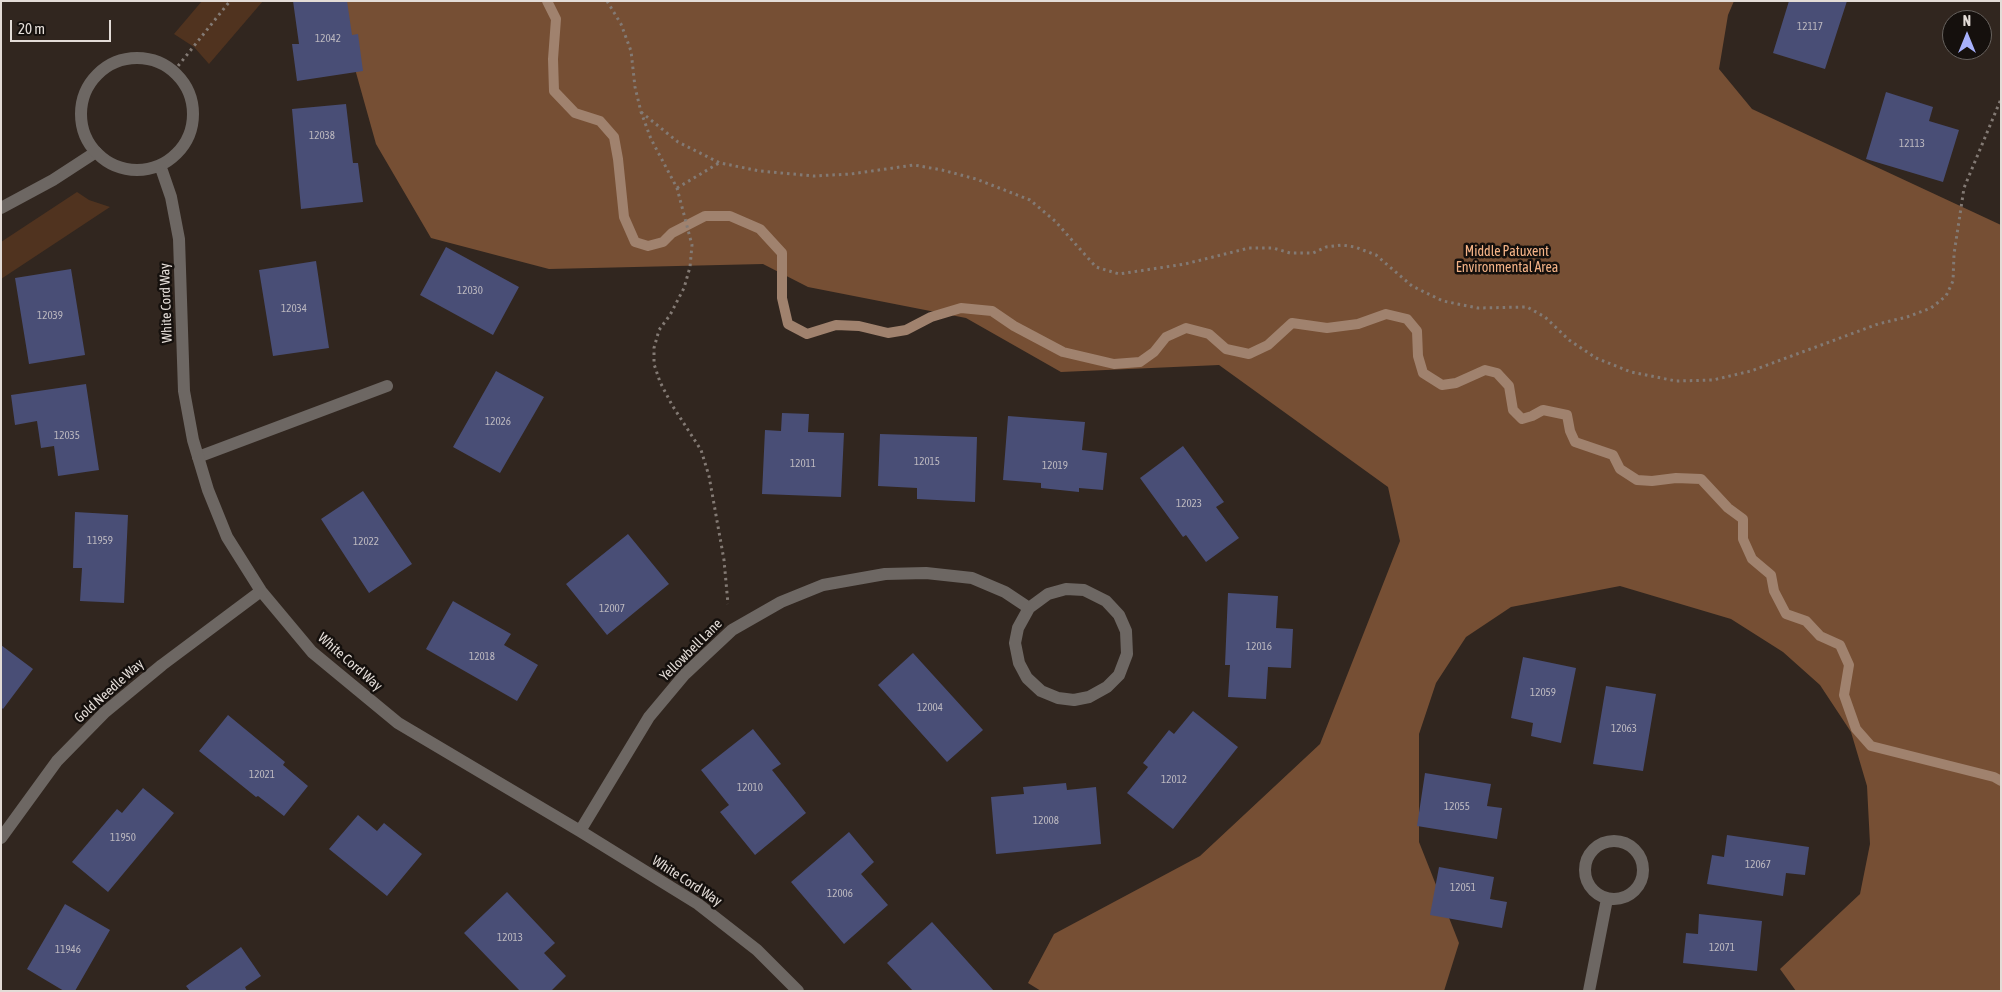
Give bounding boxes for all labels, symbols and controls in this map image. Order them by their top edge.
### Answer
scale bar [12,10,114,42]
north arrow [1942,10,1992,60]
text: N [1963,13,1971,29]
text: 20 m [18,20,45,37]
house number: 12117 [1797,20,1823,34]
house number: 12042 [315,32,341,46]
house number: 12038 [309,129,335,143]
house number: 12113 [1899,137,1925,151]
park label: Middle Patuxent Environmental Area [1456,244,1558,276]
street label: White Cord Way [156,263,176,343]
house number: 12030 [457,284,483,298]
house number: 12034 [281,302,307,316]
house number: 12039 [37,309,63,323]
house number: 12026 [485,415,511,429]
house number: 12035 [54,429,80,443]
house number: 12015 [914,455,940,469]
house number: 12011 [790,457,816,471]
house number: 12019 [1042,459,1068,473]
house number: 12023 [1176,497,1202,511]
house number: 11959 [87,534,113,548]
house number: 12022 [353,535,379,549]
house number: 12007 [599,602,625,616]
street label: Yellowbell Lane [656,615,726,685]
street label: White Cord Way [314,629,386,695]
house number: 12016 [1246,640,1272,654]
house number: 12018 [469,650,495,664]
street label: Gold Needle Way [71,656,147,726]
house number: 12059 [1530,686,1556,700]
house number: 12004 [917,701,943,715]
house number: 12063 [1611,722,1637,736]
house number: 12021 [249,768,275,782]
house number: 12012 [1161,773,1187,787]
house number: 12010 [737,781,763,795]
house number: 12055 [1444,800,1470,814]
house number: 12008 [1033,814,1059,828]
house number: 11950 [110,831,136,845]
street label: White Cord Way [649,852,725,910]
house number: 12067 [1745,858,1771,872]
house number: 12051 [1450,881,1476,895]
house number: 12006 [827,887,853,901]
house number: 12013 [497,931,523,945]
house number: 12071 [1709,941,1735,955]
house number: 11946 [55,943,81,957]

